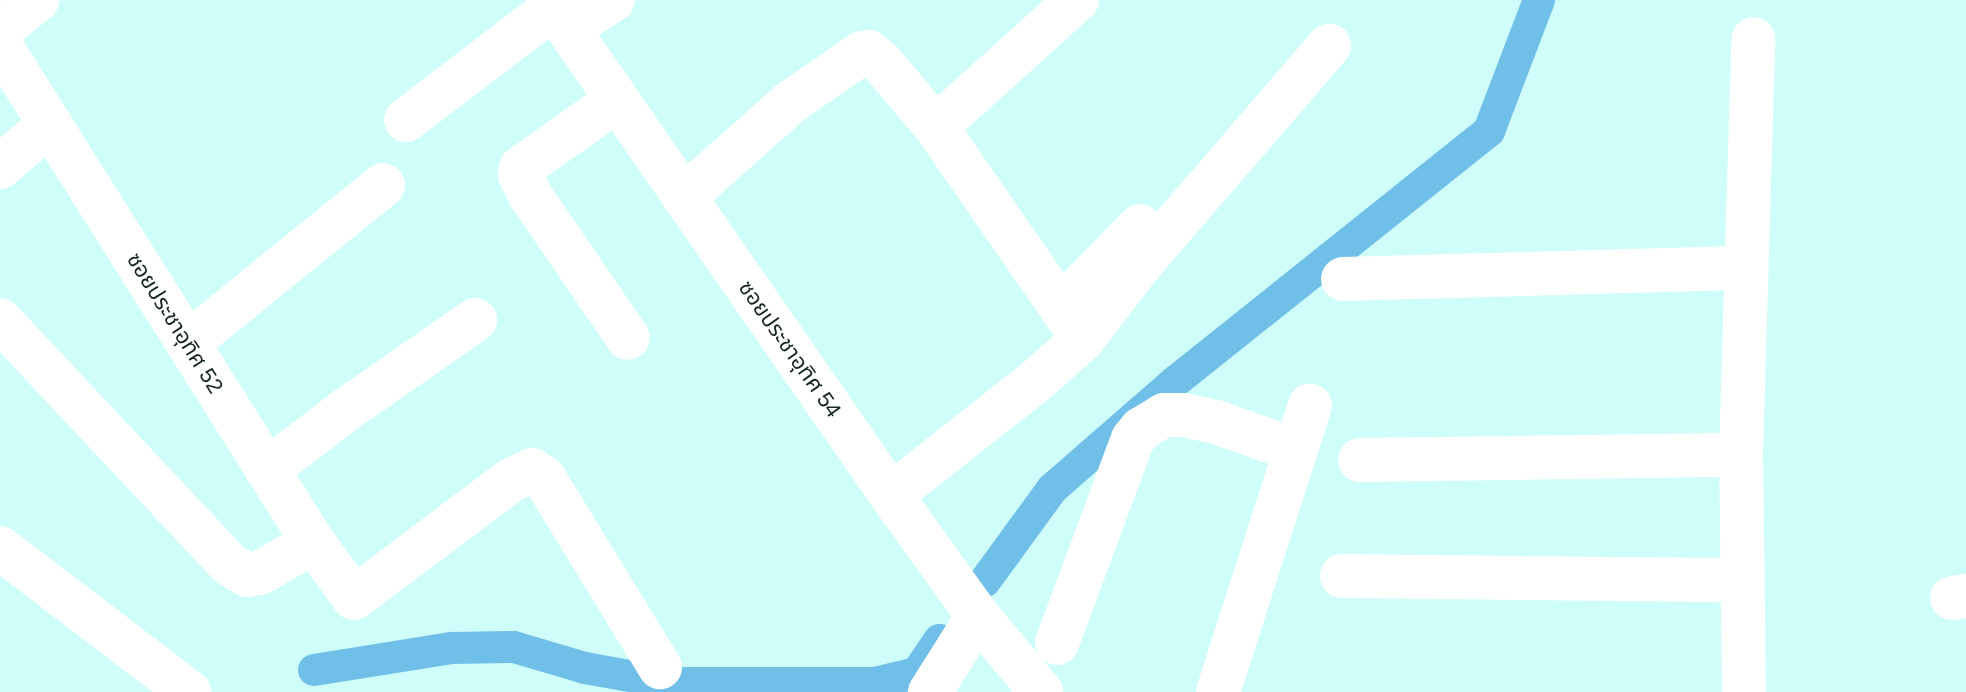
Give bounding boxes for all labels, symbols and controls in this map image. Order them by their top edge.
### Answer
street label: ซอยประชาอุทิศ 52 [121,248,229,398]
street label: ซอยประชาอุทิศ 54 [733,276,847,422]

